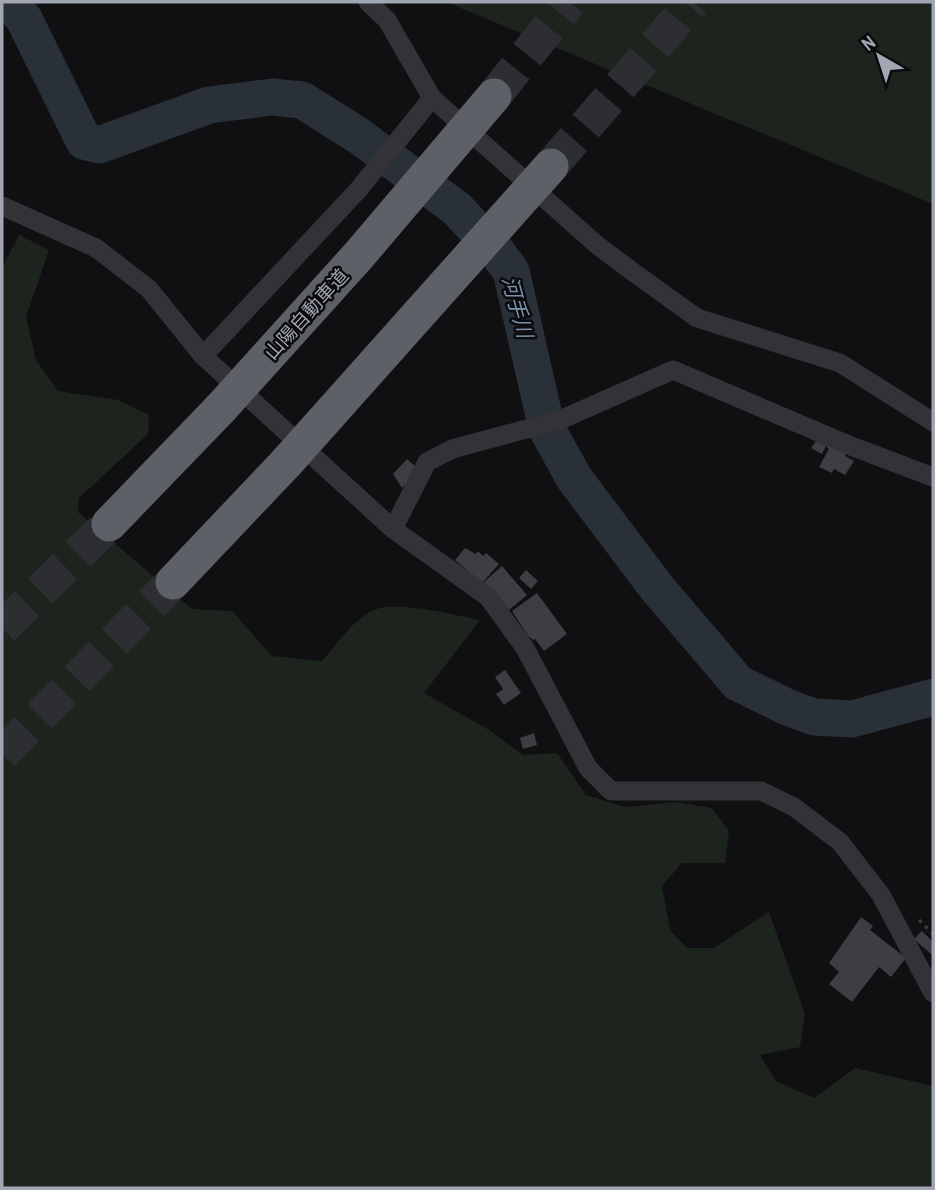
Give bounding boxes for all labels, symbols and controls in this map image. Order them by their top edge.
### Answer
north arrow [844,21,914,91]
text: N [856,29,881,56]
street label: 山陽自動車道 [258,263,354,365]
water label: 河手川 [495,273,540,343]

